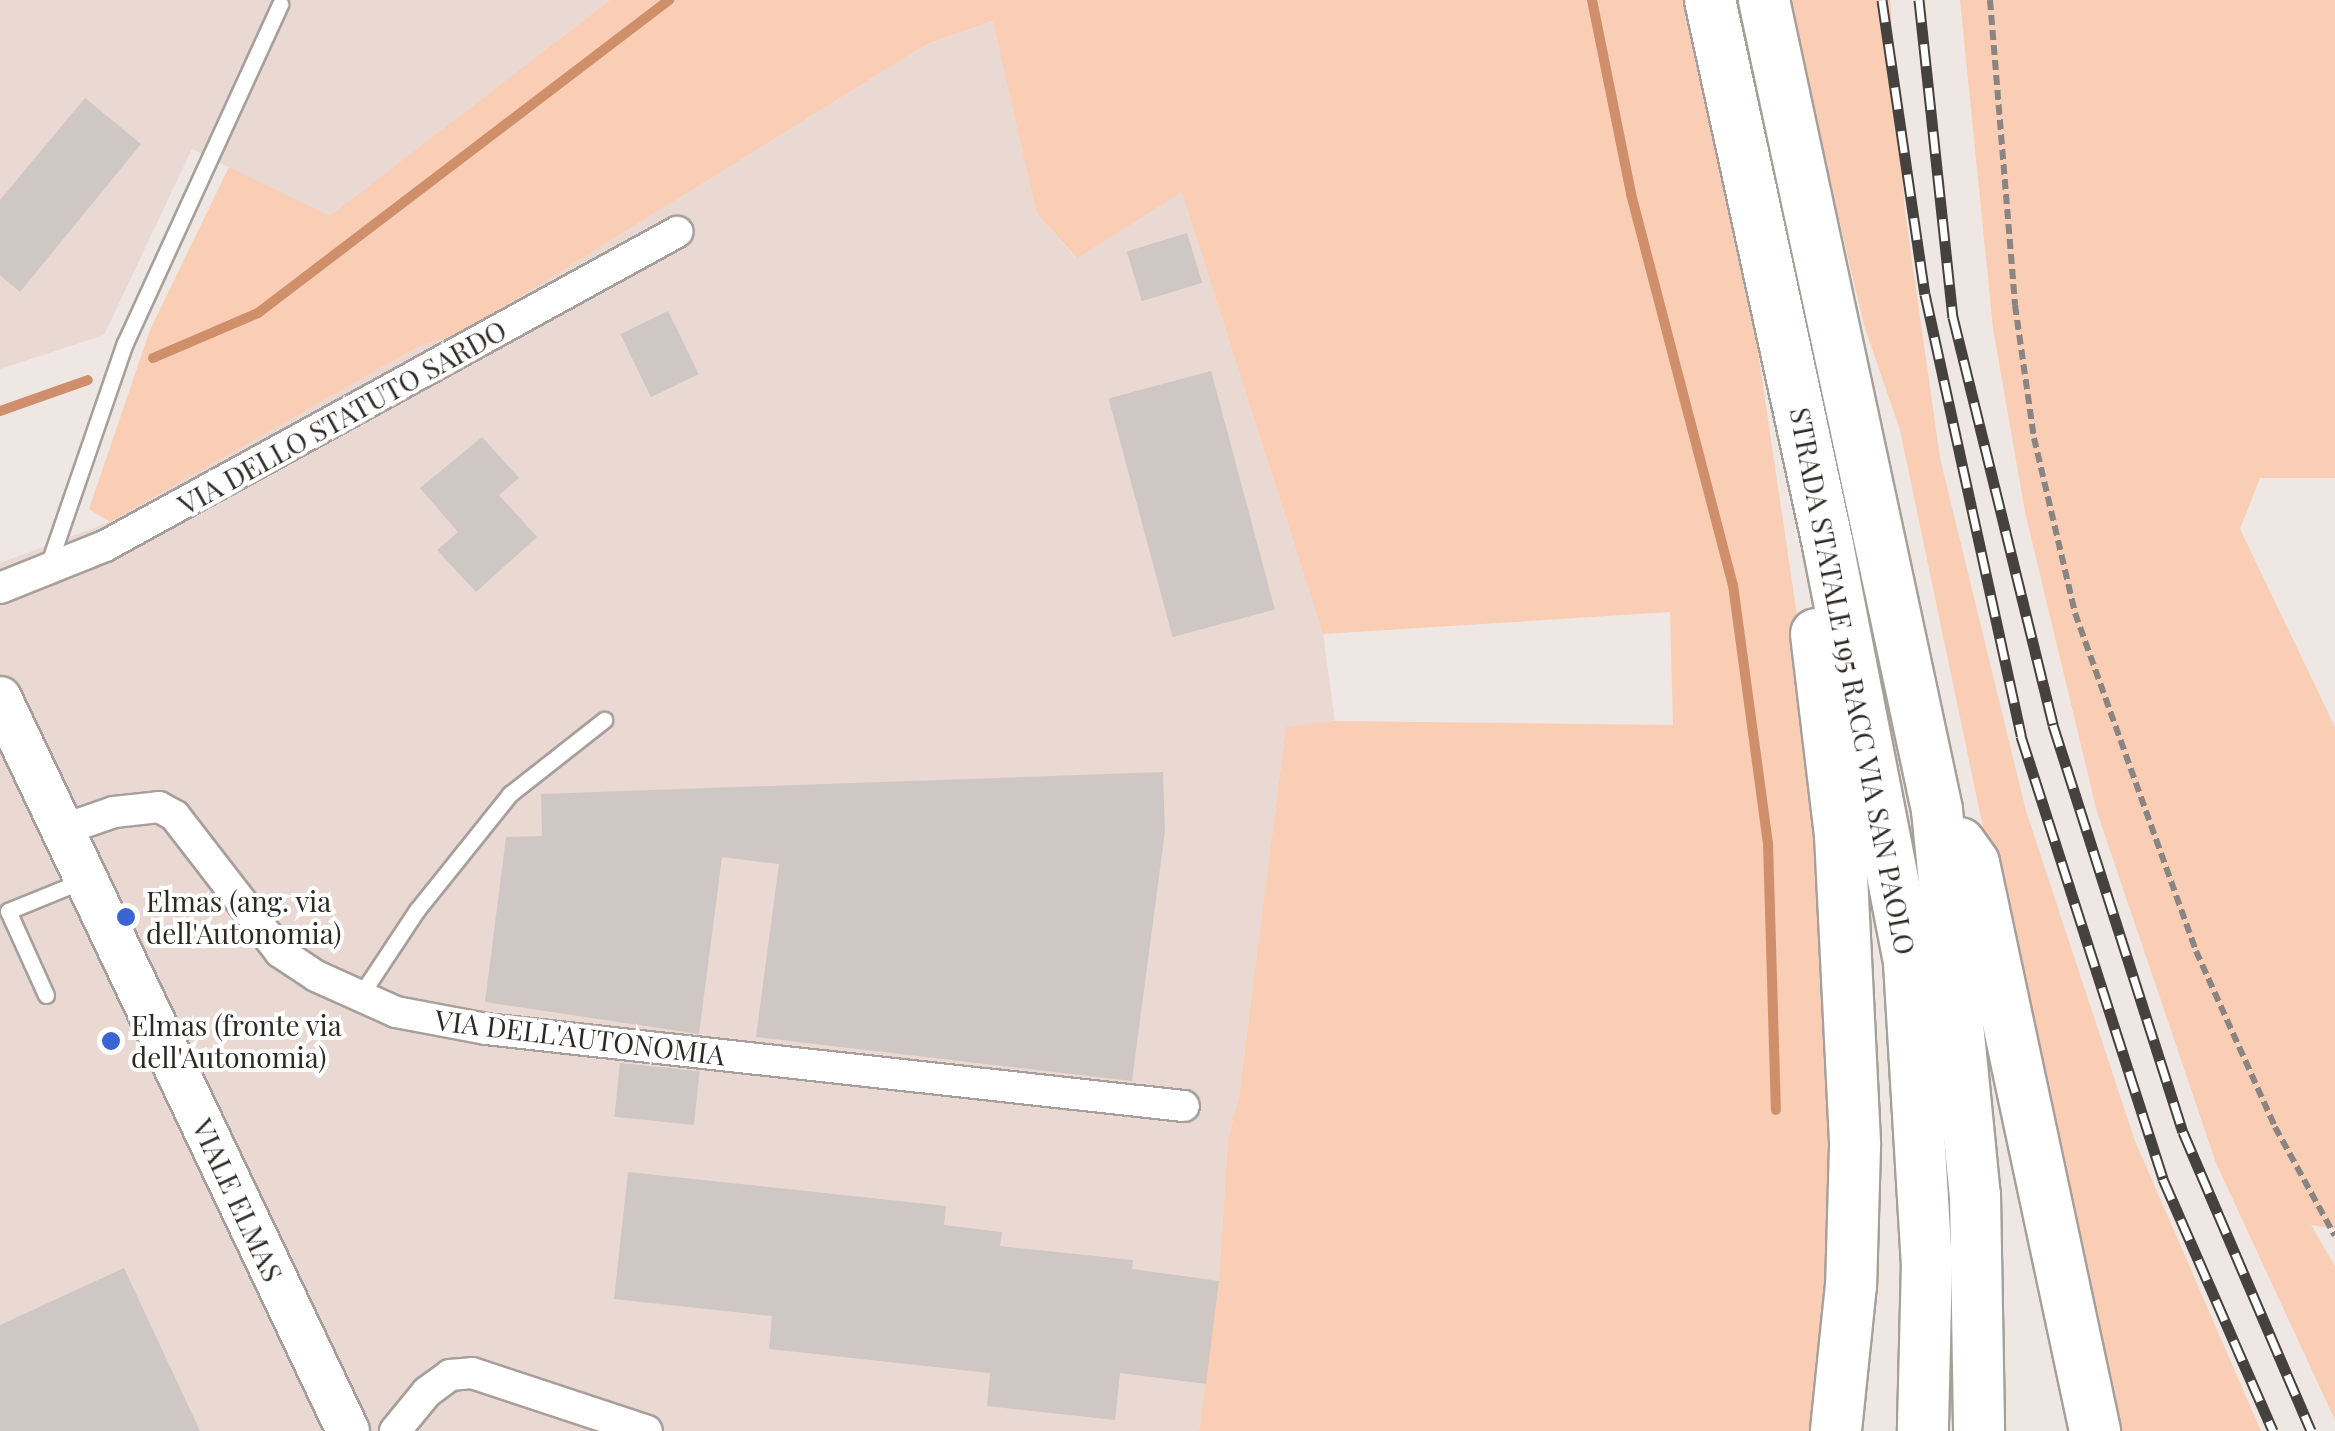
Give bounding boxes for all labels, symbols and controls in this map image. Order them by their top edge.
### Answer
street label: VIA DELLO STATUTO SARDO [172,313,512,521]
street label: STRADA STATALE 195 RACC VIA SAN PAOLO [1783,404,1923,958]
place label: Elmas (ang. via dell'Autonomia) [146,884,341,950]
marker: Elmas (ang. via dell'Autonomia) [115,906,137,928]
street label: VIA DELL'AUTONOMIA [433,1003,727,1071]
place label: Elmas (fronte via dell'Autonomia) [131,1008,342,1074]
marker: Elmas (fronte via dell'Autonomia) [100,1030,122,1052]
street label: VIALE ELMAS [186,1113,290,1287]

